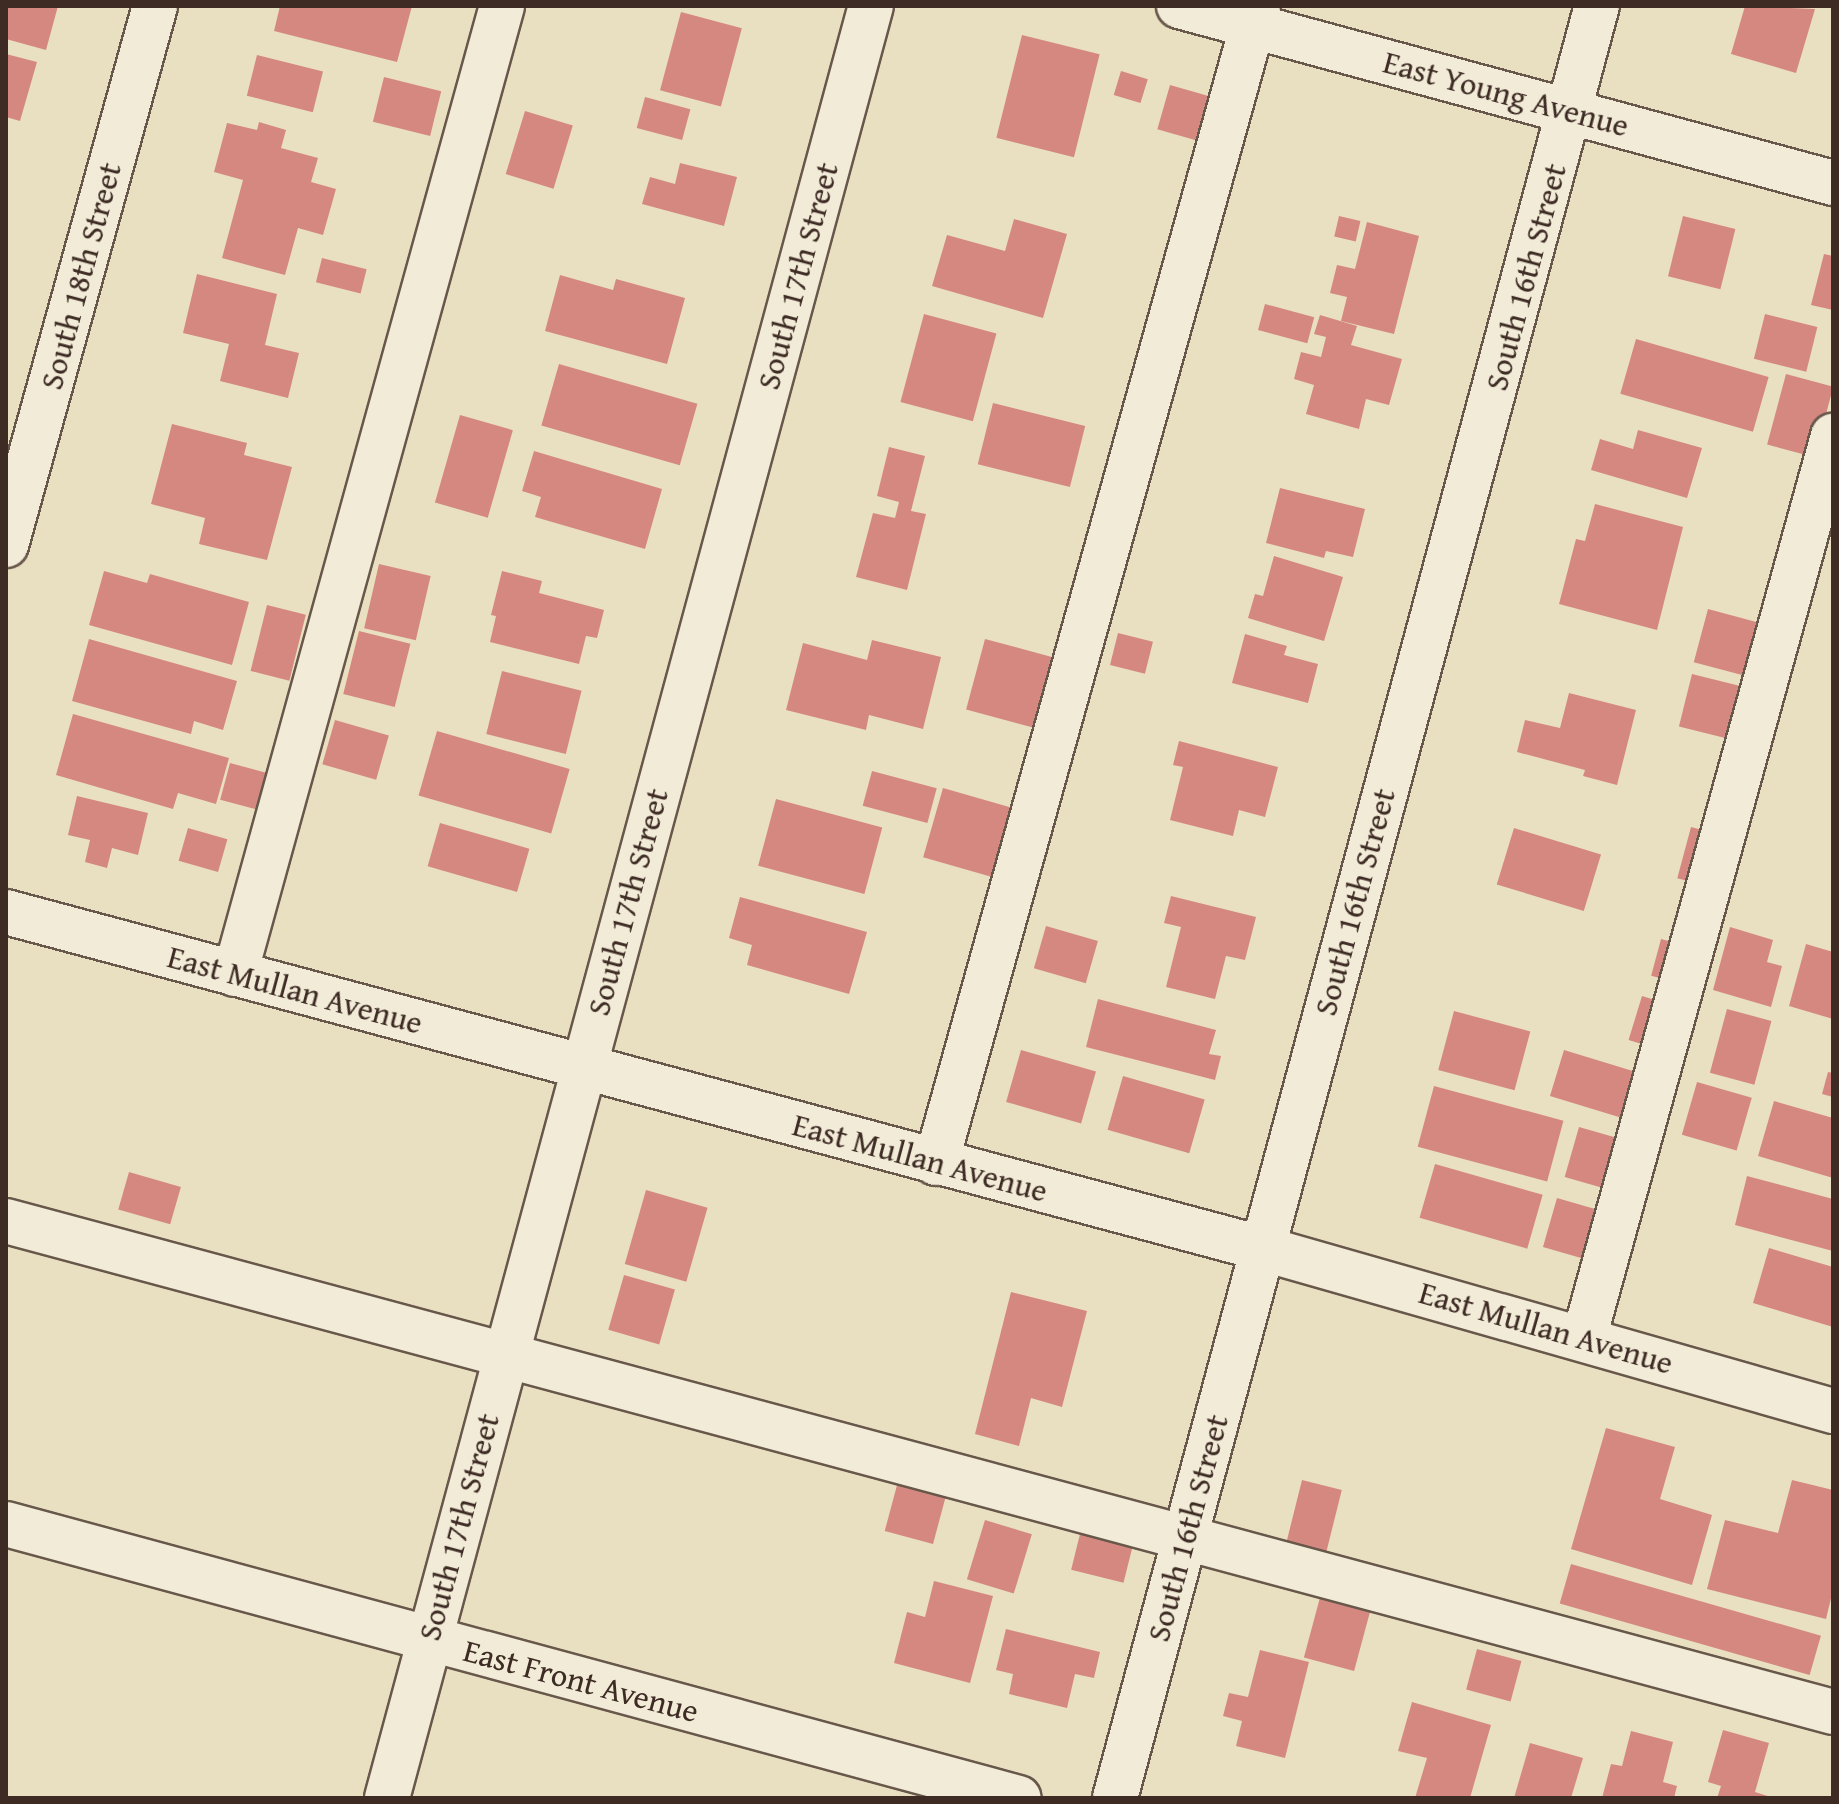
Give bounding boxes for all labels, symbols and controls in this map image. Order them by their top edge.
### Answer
street label: East Young Avenue [1379,43,1633,145]
street label: South 18th Street [32,158,130,394]
street label: South 17th Street [749,158,847,394]
street label: South 16th Street [1477,159,1575,395]
street label: South 17th Street [579,784,677,1020]
street label: South 16th Street [1306,784,1404,1020]
street label: East Mullan Avenue [163,938,427,1042]
street label: East Mullan Avenue [788,1106,1052,1210]
street label: East Mullan Avenue [1415,1273,1677,1383]
street label: South 17th Street [410,1409,508,1645]
street label: South 16th Street [1139,1410,1237,1646]
street label: East Front Avenue [459,1631,703,1731]

